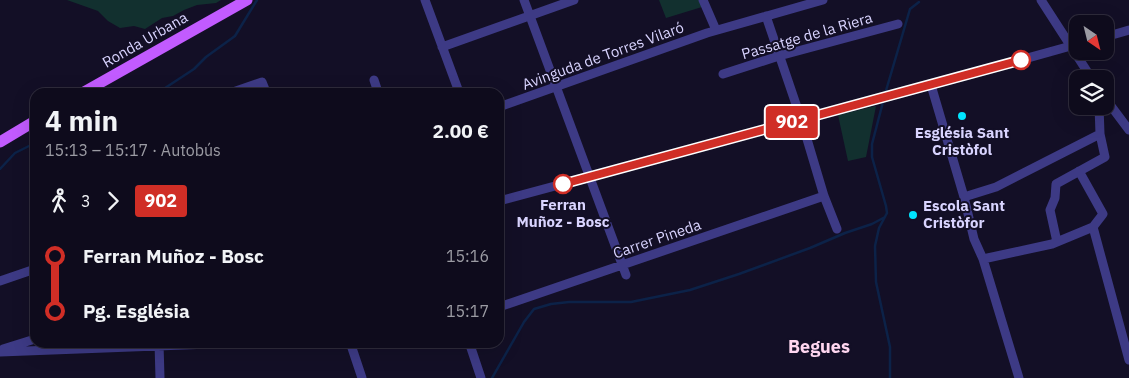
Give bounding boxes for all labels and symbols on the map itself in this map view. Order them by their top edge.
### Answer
street label: Ronda Urbana [99,7,191,72]
street label: Passatge de la Riera [739,8,875,63]
north arrow [1069,15,1114,60]
street label: Avinguda de Torres Vilaró [519,17,686,94]
unlabelled marker [1011,50,1031,70]
line badge: 902 [763,106,821,138]
marker: Església Sant Cristòfol [956,110,968,122]
place label: Església Sant Cristòfol [915,123,1009,159]
marker: Ferran Muñoz - Bosc [553,174,573,194]
place label: Ferran Muñoz - Bosc [516,195,610,231]
place label: Escola Sant Cristòfor [923,196,1005,232]
marker: Escola Sant Cristòfor [907,209,919,221]
street label: Carrer Pineda [610,215,703,262]
district label: Begues [788,335,850,358]

